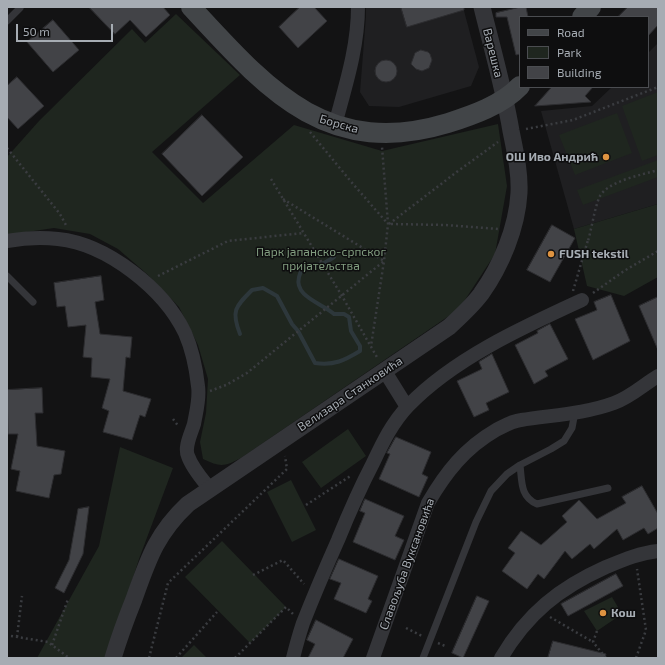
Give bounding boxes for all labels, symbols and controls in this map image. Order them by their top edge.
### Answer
scale bar [18,16,115,42]
legend [519,16,649,88]
text: 50 m [23,24,50,38]
text: Road [557,25,585,39]
street label: Варешка [480,27,506,79]
text: Park [557,45,582,59]
text: Building [557,65,601,79]
street label: Борска [318,112,360,136]
place label: ОШ Иво Андрић [506,150,598,164]
marker: ОШ Иво Андрић [601,152,611,162]
park label: Парк јапанско-српског пријатељства [256,245,386,273]
place label: FUSH tekstil [559,247,629,261]
marker: FUSH tekstil [546,249,556,259]
street label: Велизара Станковића [295,354,405,434]
street label: Славољуба Вуксановића [376,496,438,632]
place label: Кош [611,606,636,620]
marker: Кош [598,608,608,618]

